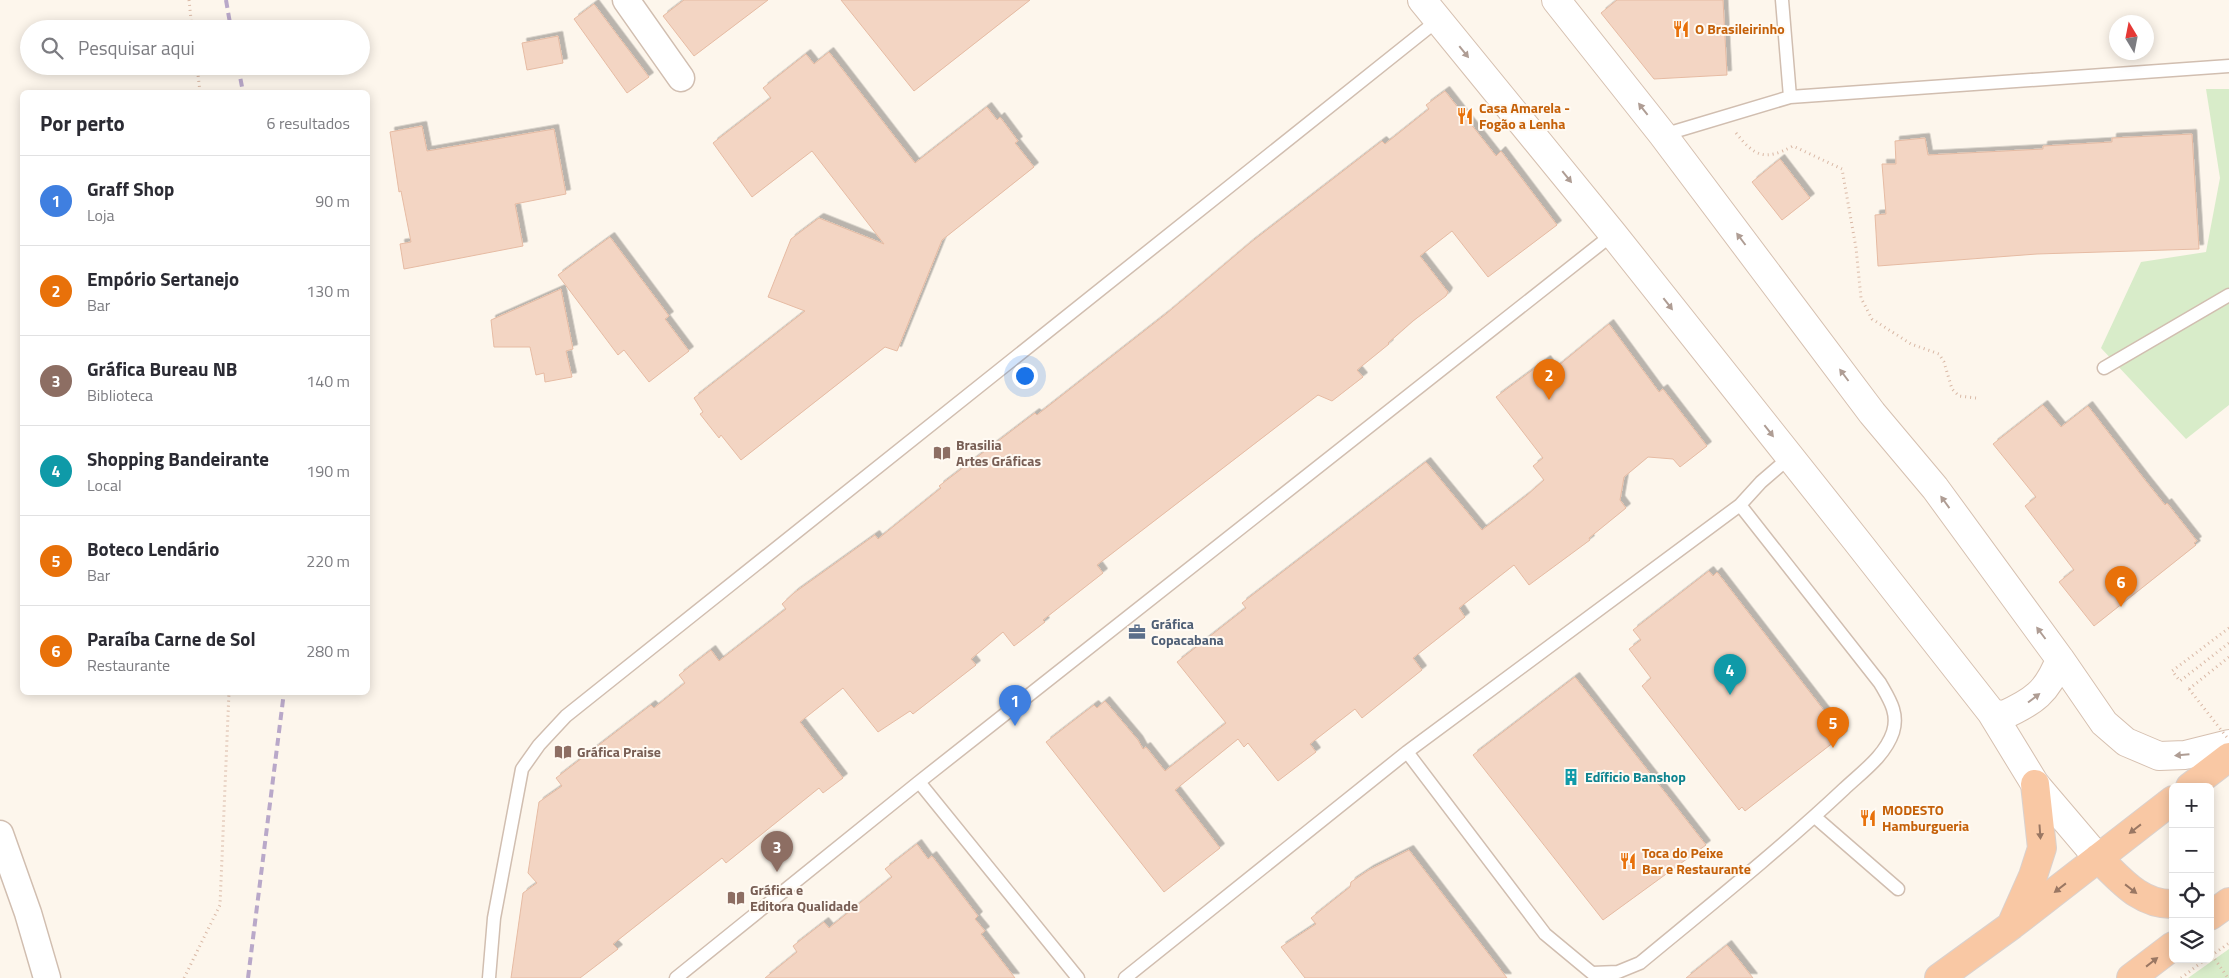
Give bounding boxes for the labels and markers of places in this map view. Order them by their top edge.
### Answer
place label: O Brasileirinho [1695,18,1785,39]
restaurant icon: O Brasileirinho [1671,19,1691,39]
place label: Casa Amarela - Fogão a Lenha [1479,97,1570,134]
restaurant icon: Casa Amarela - Fogão a Lenha [1455,106,1475,126]
pin: 2 [1533,359,1565,400]
place label: Brasilia Artes Gráficas [956,434,1041,471]
library icon: Brasilia Artes Gráficas [932,443,952,463]
pin: 6 [2105,566,2137,607]
place label: Gráfica Copacabana [1151,613,1224,650]
office icon: Gráfica Copacabana [1127,622,1147,642]
pin: 4 [1714,654,1746,695]
pin: 1 [999,685,1031,726]
pin: 5 [1817,707,1849,748]
place label: Gráfica Praise [577,741,661,762]
library icon: Gráfica Praise [553,742,573,762]
place label: Edíficio Banshop [1585,766,1686,787]
building icon: Edíficio Banshop [1561,767,1581,787]
place label: MODESTO Hamburgueria [1882,799,1969,836]
restaurant icon: MODESTO Hamburgueria [1858,808,1878,828]
pin: 3 [761,831,793,872]
place label: Toca do Peixe Bar e Restaurante [1642,842,1751,879]
restaurant icon: Toca do Peixe Bar e Restaurante [1618,851,1638,871]
place label: Gráfica e Editora Qualidade [750,879,858,916]
library icon: Gráfica e Editora Qualidade [726,888,746,908]

